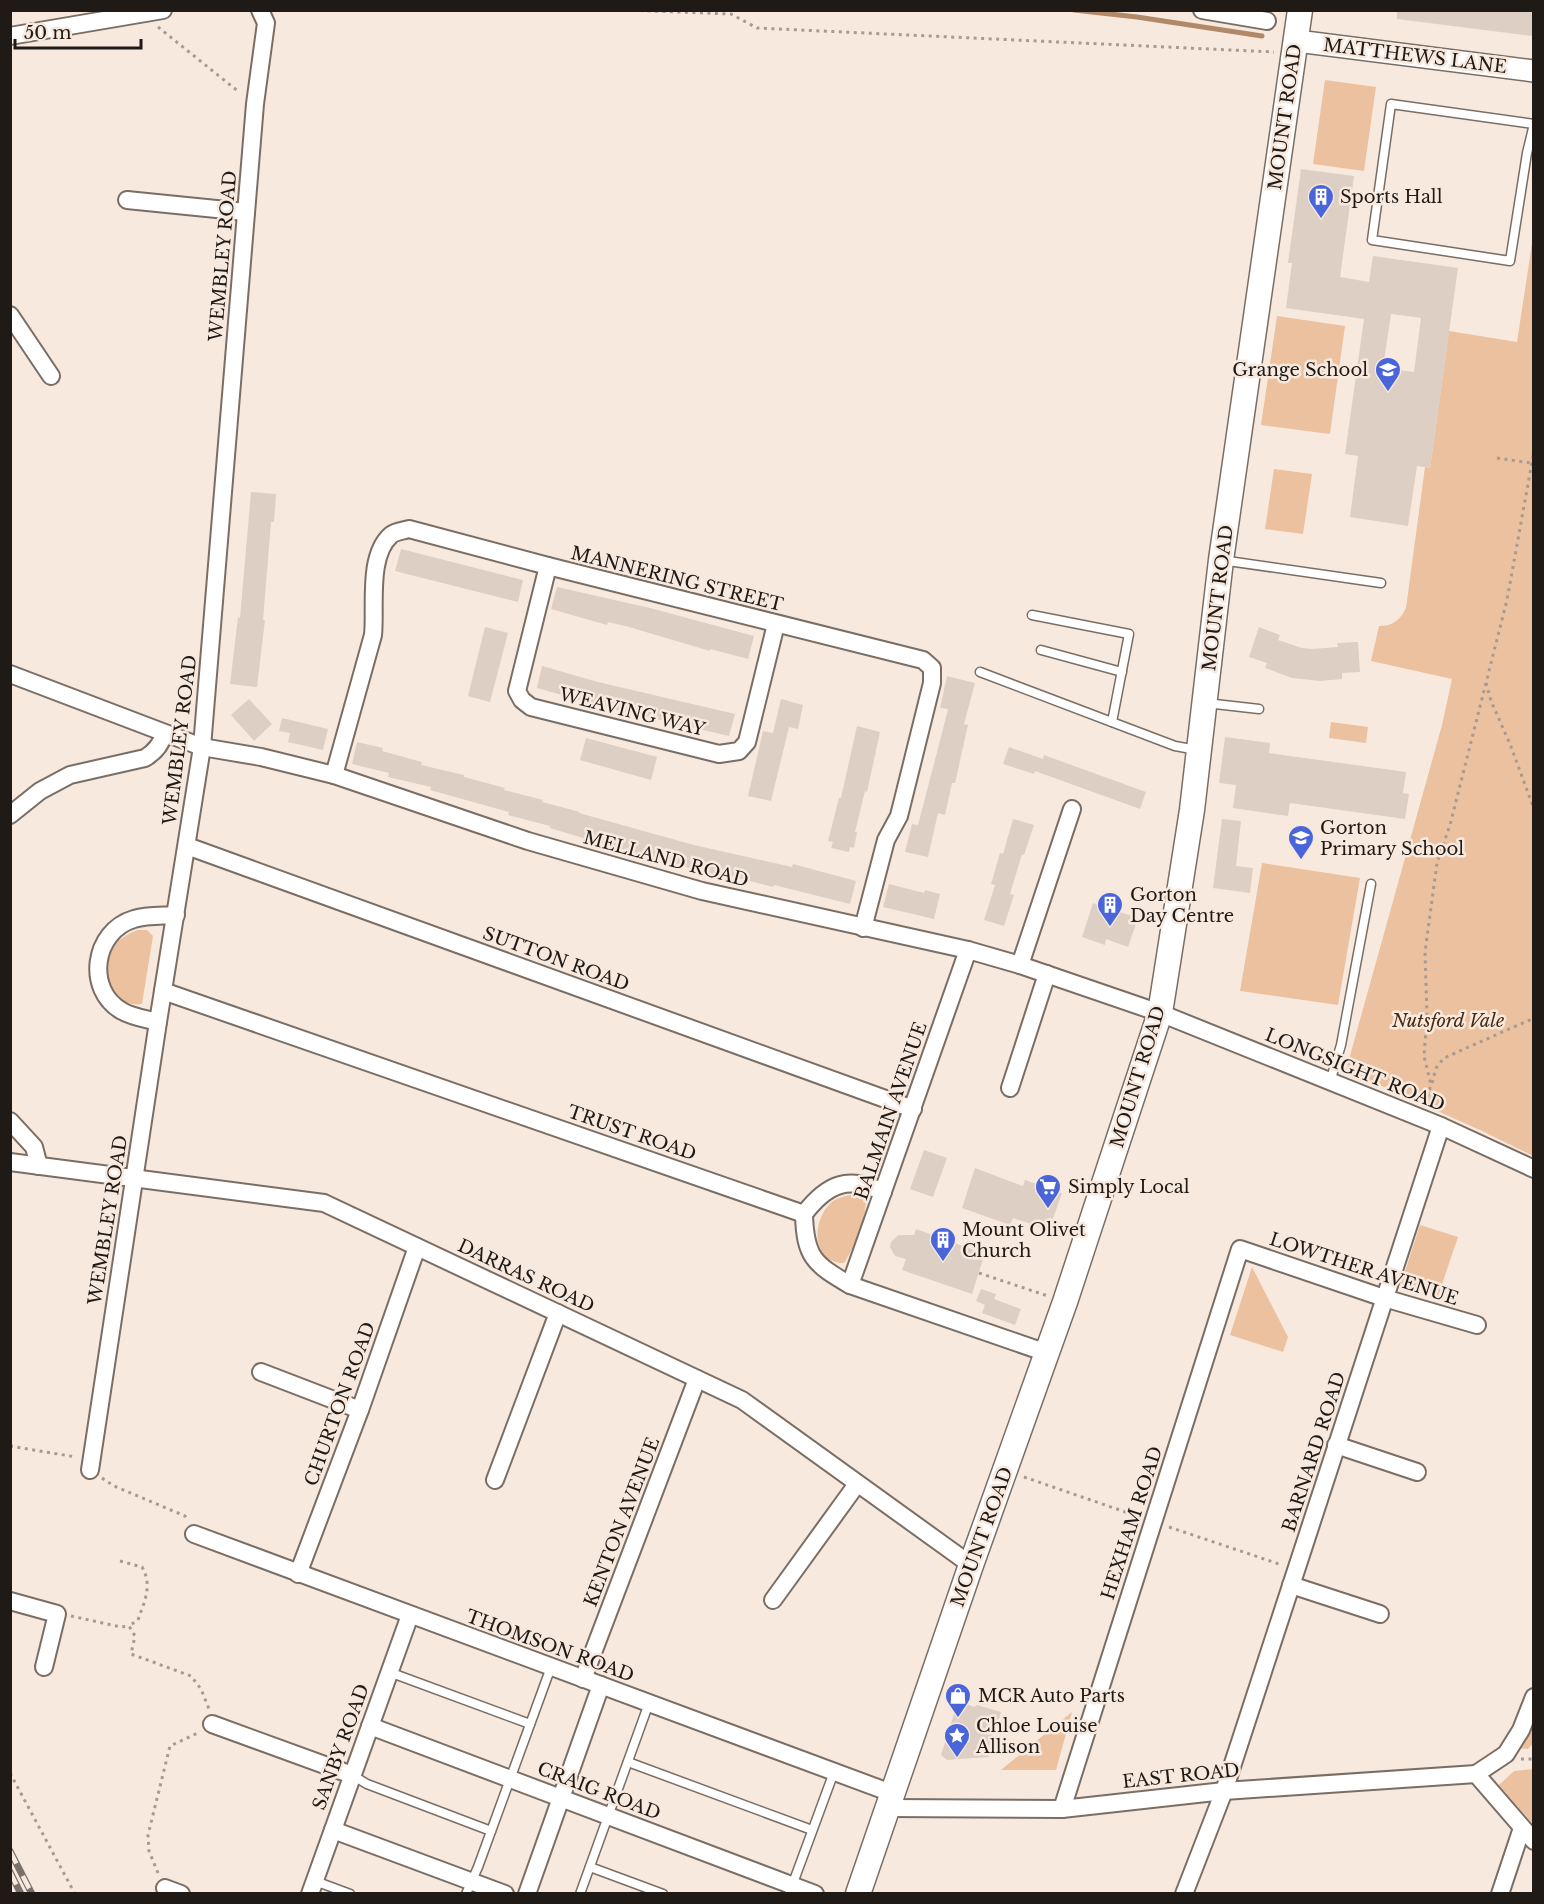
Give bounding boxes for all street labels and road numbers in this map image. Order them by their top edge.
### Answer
street label: MATTHEWS LANE [1322,34,1508,78]
street label: MOUNT ROAD [1264,43,1306,191]
street label: WEMBLEY ROAD [204,170,241,343]
street label: MOUNT ROAD [1198,524,1238,672]
street label: MANNERING STREET [569,542,786,616]
street label: WEMBLEY ROAD [159,654,201,827]
street label: WEAVING WAY [556,683,708,741]
street label: MELLAND ROAD [581,826,751,892]
street label: SUTTON ROAD [480,922,632,996]
street label: MOUNT ROAD [1106,1003,1170,1151]
street label: BALMAIN AVENUE [850,1019,932,1203]
street label: LONGSIGHT ROAD [1262,1024,1448,1116]
street label: TRUST ROAD [565,1101,699,1165]
street label: WEMBLEY ROAD [84,1134,132,1307]
street label: LOWTHER AVENUE [1267,1228,1461,1310]
street label: DARRAS ROAD [454,1235,598,1317]
street label: CHURTON ROAD [300,1319,380,1489]
street label: BARNARD ROAD [1278,1369,1350,1535]
street label: KENTON AVENUE [580,1434,664,1610]
street label: HEXHAM ROAD [1097,1444,1167,1602]
street label: MOUNT ROAD [947,1464,1017,1610]
street label: THOMSON ROAD [463,1605,637,1687]
street label: SANBY ROAD [308,1681,374,1813]
street label: CRAIG ROAD [534,1757,664,1825]
street label: EAST ROAD [1121,1759,1241,1793]

